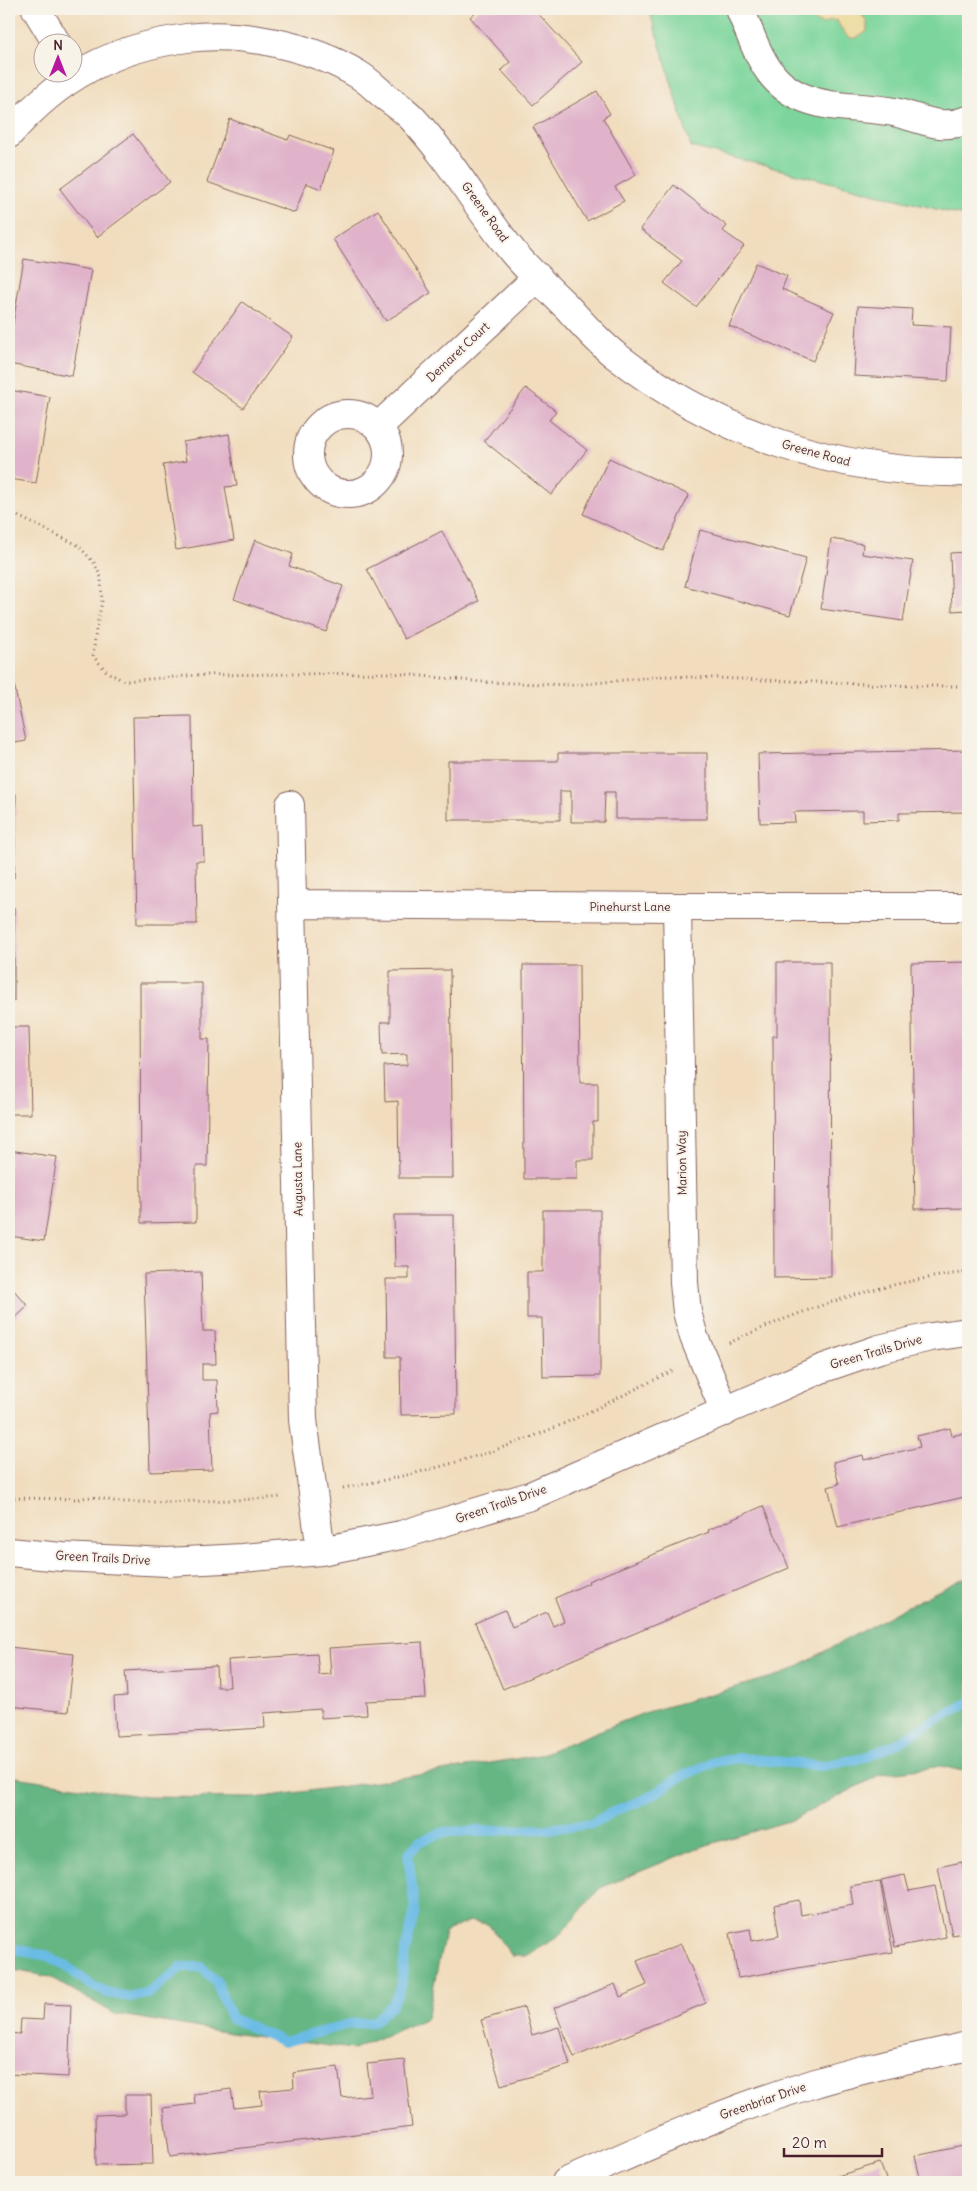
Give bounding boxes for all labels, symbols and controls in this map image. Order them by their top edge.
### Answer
north arrow [32,32,82,82]
text: N [53,36,63,54]
street label: Greene Road [459,179,512,245]
street label: Demaret Court [423,319,492,385]
street label: Greene Road [780,436,852,469]
street label: Pinehurst Lane [589,899,671,914]
street label: Marion Way [673,1130,690,1196]
street label: Augusta Lane [289,1142,306,1216]
street label: Green Trails Drive [828,1331,924,1372]
street label: Green Trails Drive [453,1481,548,1526]
street label: Green Trails Drive [55,1548,151,1567]
street label: Greenbriar Drive [718,2079,808,2122]
scale bar [784,2126,882,2158]
text: 20 m [792,2133,827,2152]

